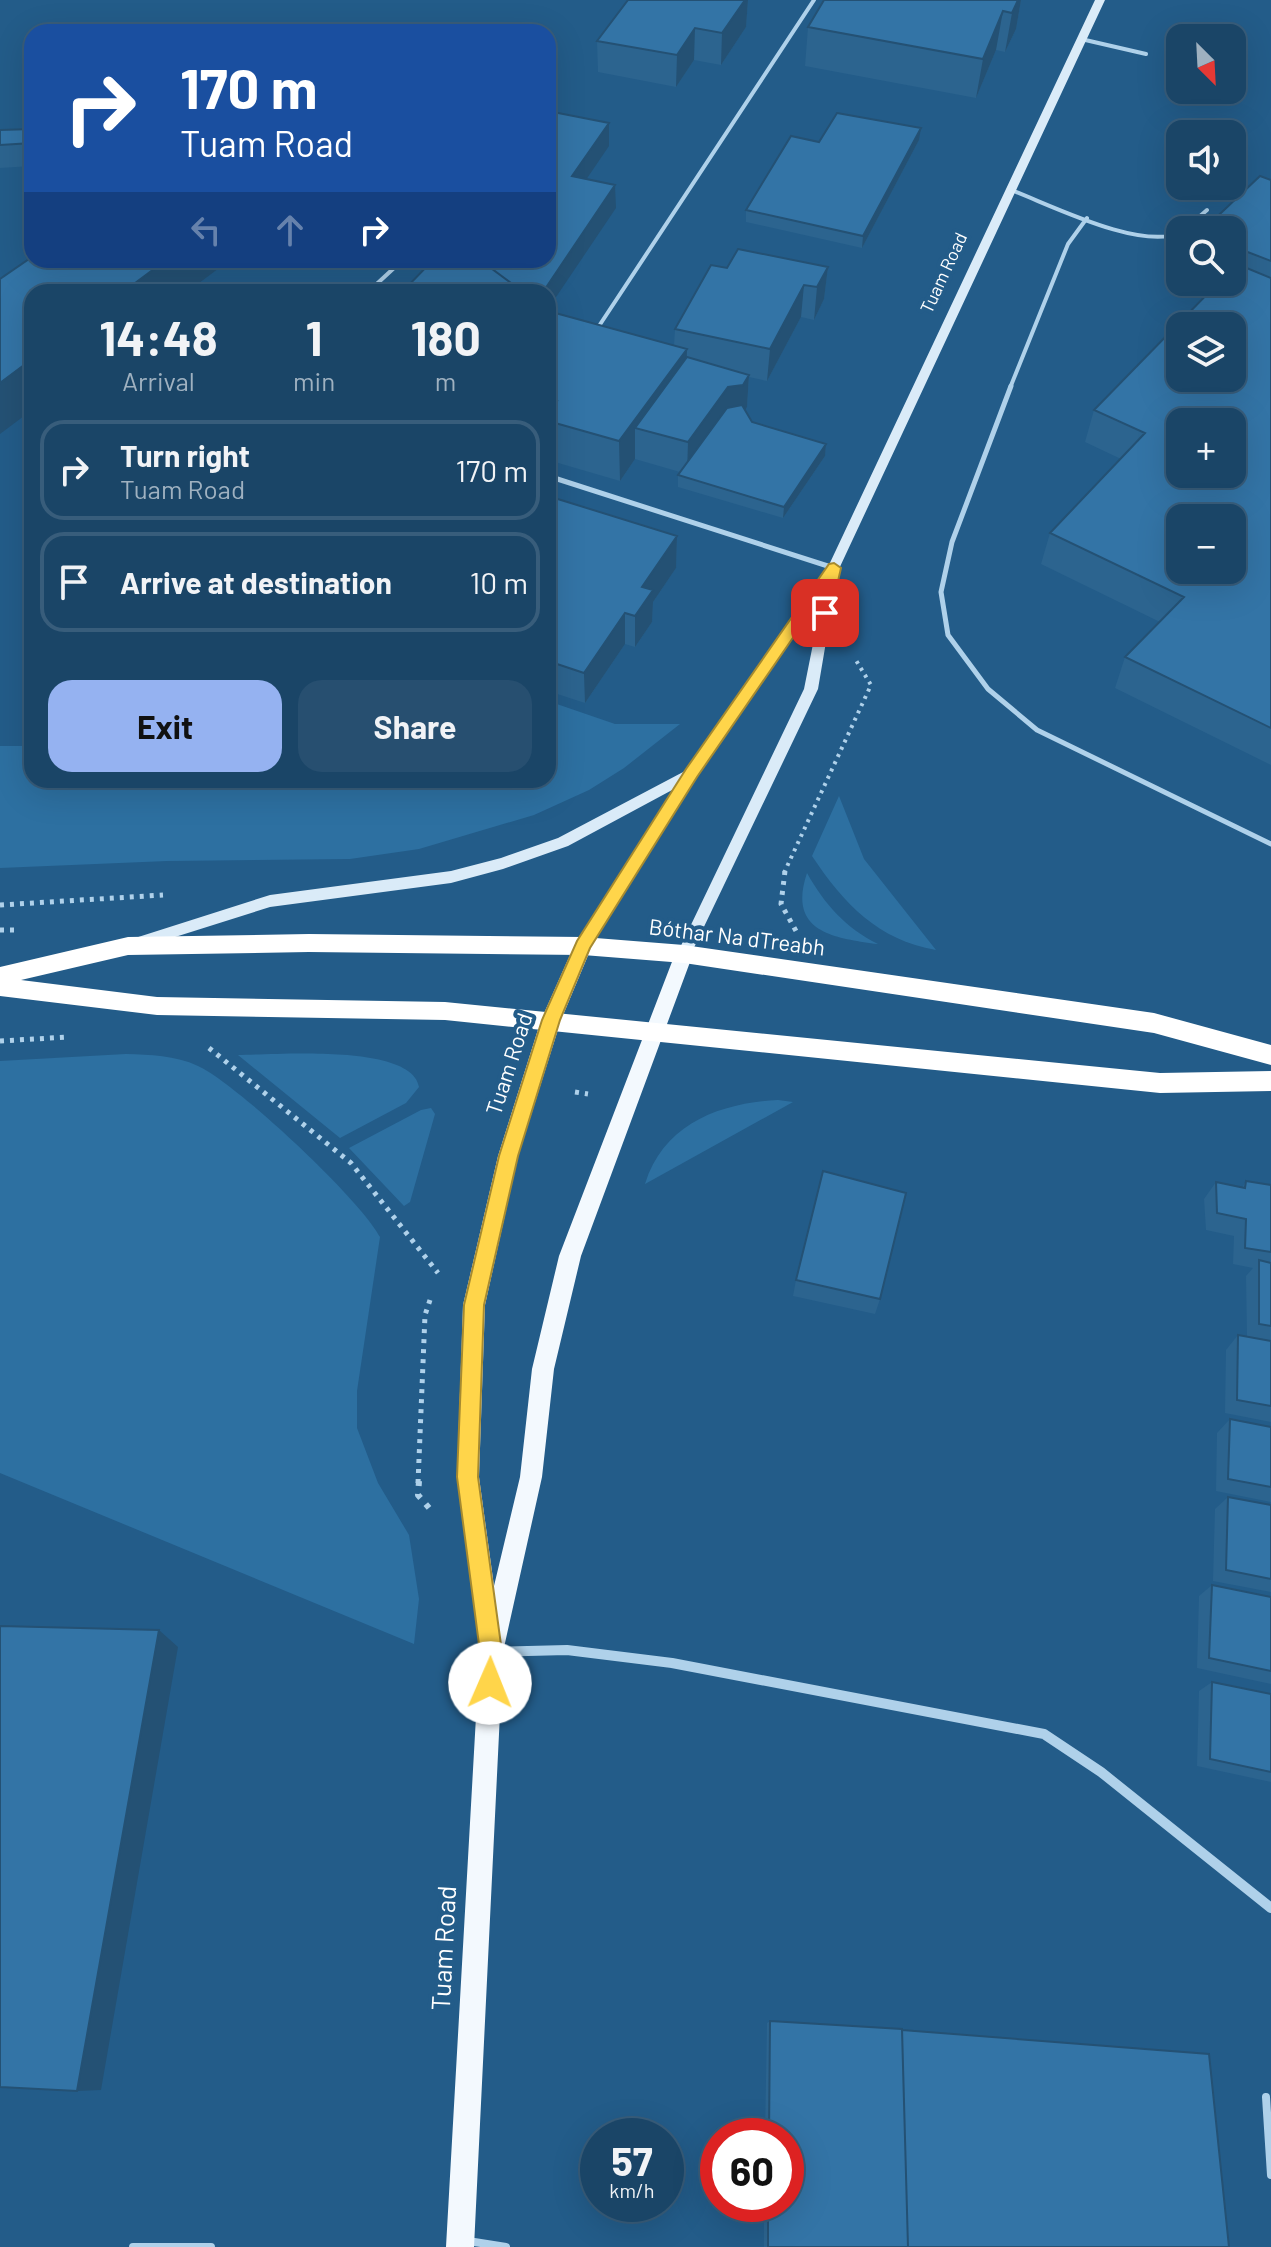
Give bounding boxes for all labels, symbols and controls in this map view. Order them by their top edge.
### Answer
north arrow [1166,24,1246,104]
map controls [1166,24,1246,584]
text: 170 m [180,53,317,120]
icon: right [48,56,152,160]
button: sound [1166,120,1246,200]
text: Tuam Road [180,121,353,164]
icon: left [184,208,228,252]
icon: ahead [268,208,312,252]
icon: right [352,208,396,252]
button: search [1166,216,1246,296]
street label: Tuam Road [915,229,971,316]
text: 14:48 [99,308,218,366]
text: 1 [306,308,323,366]
text: 180 [410,308,481,366]
button: layers [1166,312,1246,392]
text: Arrival [122,365,195,396]
text: min [293,365,335,396]
text: m [435,365,456,396]
button: + [1166,408,1246,488]
text: Turn right [120,437,250,473]
icon: right [52,448,96,492]
text: 170 m [456,452,528,488]
text: Tuam Road [120,473,245,504]
button: − [1166,504,1246,584]
icon: arrive [52,560,96,604]
text: Arrive at destination [120,564,392,600]
text: 10 m [470,564,528,600]
pin [791,579,859,647]
icon: arrive [803,591,847,635]
button: Exit [48,680,282,772]
button: Share [298,680,532,772]
street label: Bóthar Na dTreabh [647,912,827,960]
street label: Tuam Road [479,1009,537,1118]
position arrow [448,1641,532,1725]
street label: Tuam Road [424,1885,461,2011]
speed limit sign: 60 [700,2118,804,2222]
text: 57 [611,2136,653,2184]
text: km/h [609,2178,655,2202]

